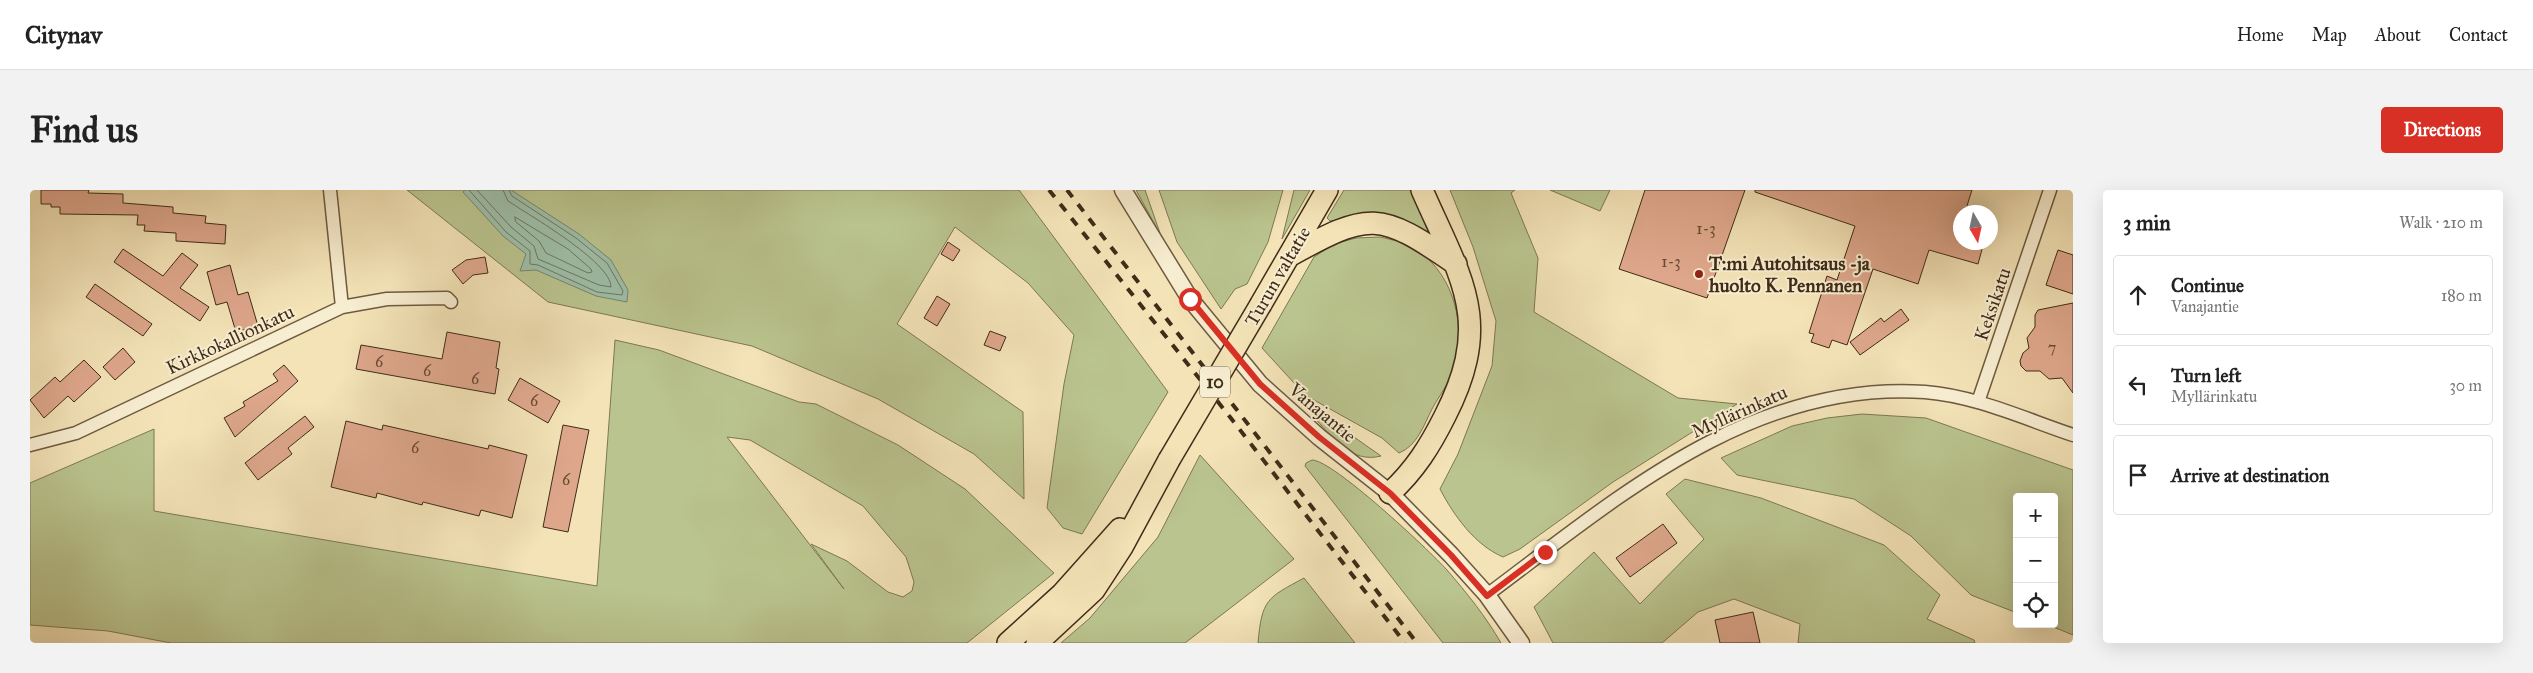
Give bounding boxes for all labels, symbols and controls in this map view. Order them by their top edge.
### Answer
text: Citynav [25,20,102,50]
text: Home [2237,24,2284,46]
text: Map [2312,24,2347,46]
text: About [2375,24,2421,46]
text: Contact [2449,24,2508,46]
button: Directions [2381,107,2503,153]
text: Find us [30,109,138,152]
north arrow [1953,205,1998,250]
text: 3 min [2123,210,2171,236]
text: Walk · 210 m [2399,213,2483,232]
house number: 1-3 [1696,219,1716,238]
street label: Turun valtatie [1240,222,1315,330]
house number: 1-3 [1661,252,1681,271]
place label: T:mi Autohitsaus -ja huolto K. Pennanen [1708,252,1871,297]
street label: Keksikatu [1969,265,2016,344]
marker: T:mi Autohitsaus -ja huolto K. Pennanen [1693,268,1705,280]
text: Continue [2171,274,2244,297]
icon: ahead [2124,281,2152,309]
text: 180 m [2441,286,2482,305]
route start [1179,288,1202,311]
text: Vanajantie [2171,297,2239,316]
street label: Kirkkokallionkatu [163,300,298,379]
house number: 7 [2048,338,2056,357]
house number: 6 [375,352,384,371]
house number: 6 [423,361,432,380]
text: Turn left [2171,364,2241,387]
road number: 10 [1200,366,1230,398]
house number: 6 [471,369,480,388]
icon: left [2124,371,2152,399]
text: 30 m [2449,376,2482,395]
street label: Vanajantie [1284,377,1361,447]
street label: Myllärinkatu [1688,380,1791,443]
text: Myllärinkatu [2171,387,2257,406]
house number: 6 [530,391,539,410]
house number: 6 [411,438,420,457]
icon: arrive [2124,461,2152,489]
text: Arrive at destination [2171,464,2329,487]
house number: 6 [562,470,571,489]
map controls [2013,493,2058,628]
button: + [2013,493,2058,538]
button: − [2013,538,2058,583]
route end [1534,541,1557,564]
button: locate [2013,583,2058,628]

